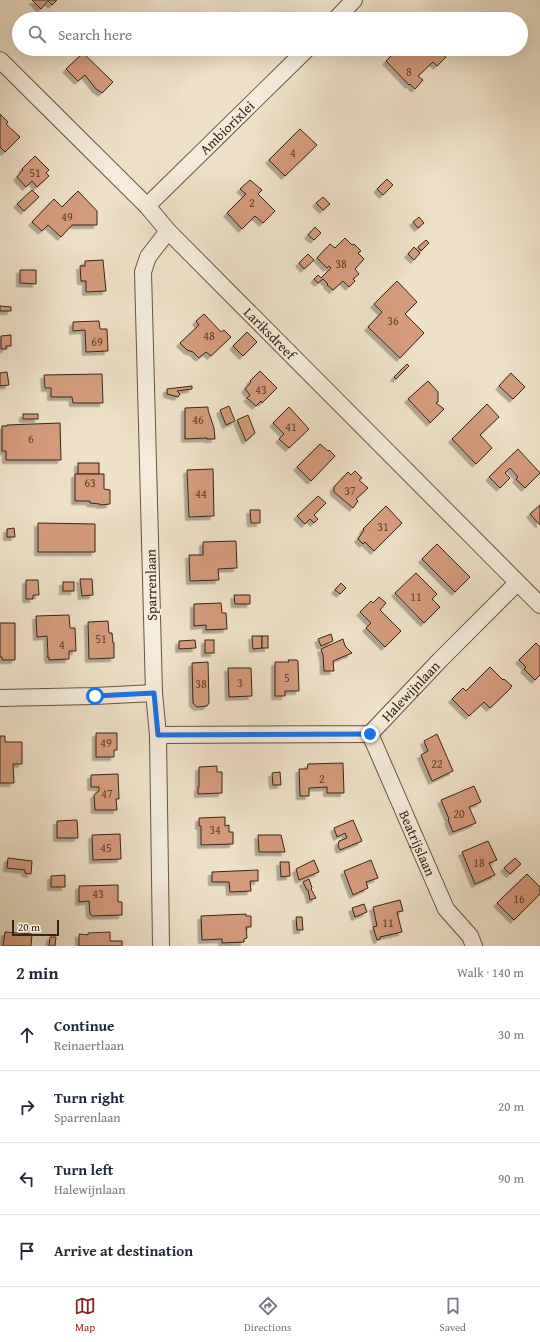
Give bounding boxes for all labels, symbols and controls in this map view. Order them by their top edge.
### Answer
search box [12,12,528,56]
icon: search [26,23,48,45]
text: Search here [58,24,132,45]
house number: 8 [406,63,412,80]
street label: Ambiorixlei [195,96,259,159]
house number: 4 [290,144,296,161]
house number: 51 [29,164,41,181]
house number: 2 [249,194,255,211]
house number: 49 [61,208,73,225]
house number: 38 [335,255,347,272]
street label: Lariksdreef [239,303,301,365]
house number: 36 [387,312,399,329]
house number: 48 [203,327,215,344]
house number: 69 [91,333,103,350]
house number: 43 [255,381,267,398]
house number: 46 [192,411,204,428]
house number: 41 [285,418,297,435]
house number: 6 [28,430,34,447]
house number: 63 [84,474,96,491]
house number: 37 [344,482,356,499]
house number: 44 [195,485,207,502]
house number: 31 [377,518,389,535]
street label: Sparrenlaan [140,549,162,621]
house number: 11 [410,588,422,605]
house number: 51 [95,630,107,647]
house number: 4 [59,636,65,653]
street label: Halewijnlaan [377,656,444,726]
house number: 5 [284,669,290,686]
house number: 3 [237,674,243,691]
house number: 38 [195,675,207,692]
route start [86,687,104,705]
route end [361,725,379,743]
house number: 49 [100,734,112,751]
house number: 22 [431,755,443,772]
house number: 2 [319,770,325,787]
house number: 47 [101,785,113,802]
house number: 20 [453,805,465,822]
street label: Beatrijslaan [394,807,441,879]
house number: 34 [209,821,221,838]
house number: 45 [100,839,112,856]
house number: 18 [473,854,485,871]
house number: 43 [92,885,104,902]
house number: 16 [513,890,525,907]
house number: 11 [382,914,394,931]
scale bar [12,918,59,937]
text: 20 m [18,919,40,935]
text: 2 min [16,960,58,985]
text: Walk · 140 m [457,963,524,982]
text: Continue [54,1015,115,1036]
icon: ahead [16,1024,38,1046]
text: 30 m [498,1025,524,1044]
text: Reinaertlaan [54,1036,124,1055]
text: Turn right [54,1087,125,1108]
icon: right [16,1096,38,1118]
text: 20 m [498,1097,524,1116]
text: Sparrenlaan [54,1108,121,1127]
text: Turn left [54,1159,113,1180]
icon: left [16,1168,38,1190]
text: 90 m [498,1169,524,1188]
text: Halewijnlaan [54,1180,125,1199]
icon: arrive [16,1240,38,1262]
text: Arrive at destination [54,1240,193,1261]
tab: Map [74,1295,96,1335]
tab: Directions [244,1295,291,1335]
tab: Saved [439,1295,466,1335]

